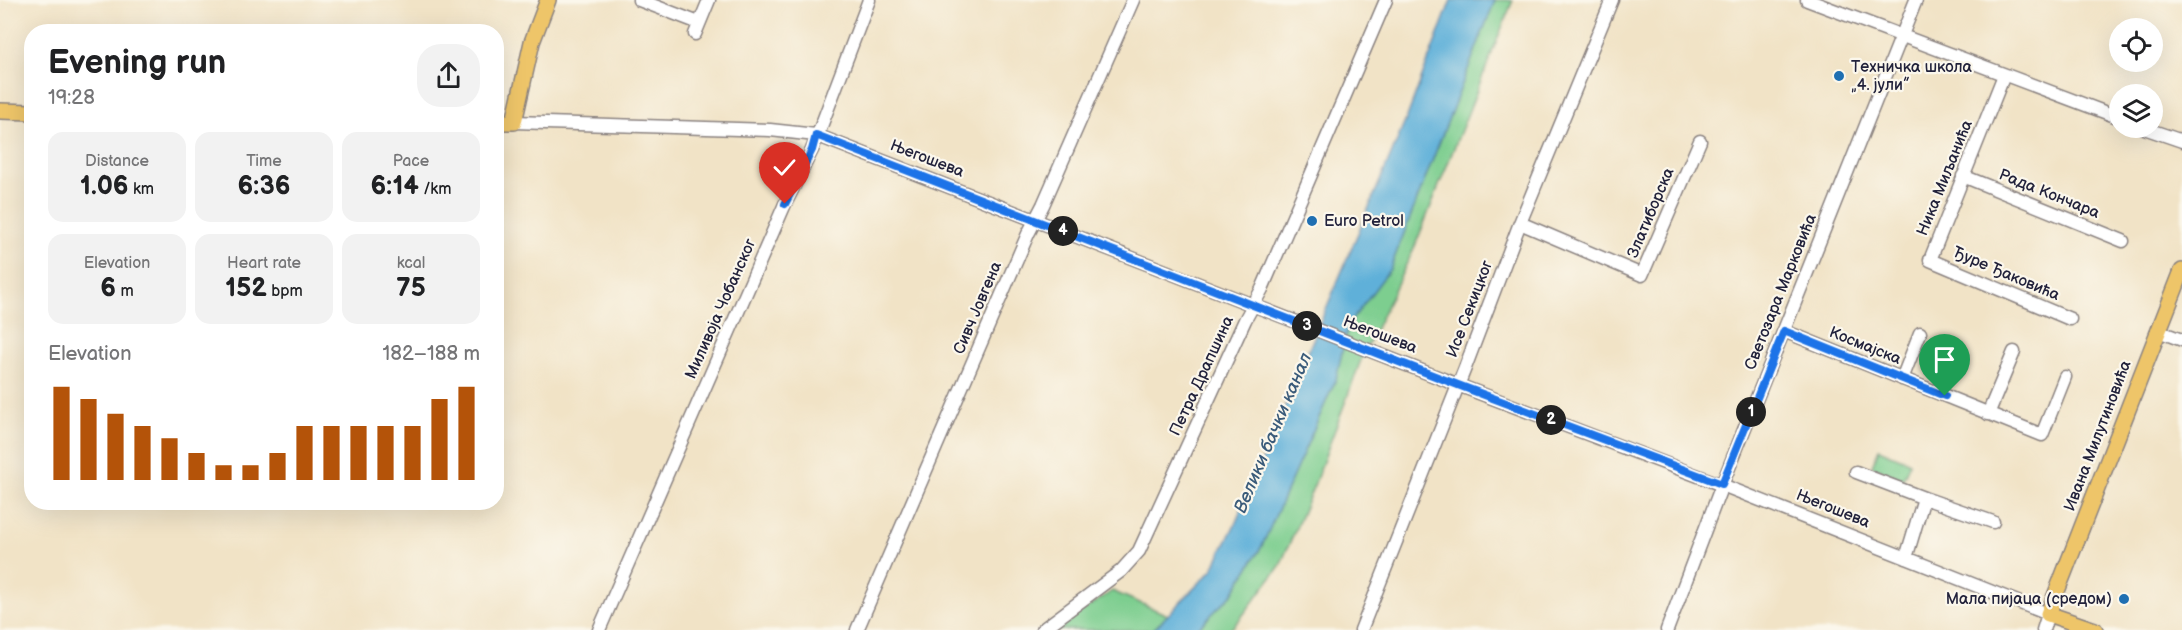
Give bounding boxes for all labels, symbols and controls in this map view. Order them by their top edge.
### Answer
map controls [2109,18,2163,138]
button: locate [2109,18,2163,72]
text: Evening run [48,43,226,83]
button: share [417,44,480,107]
place label: Техничка школа „4. јули” [1851,58,1973,95]
marker: Техничка школа „4. јули” [1832,69,1846,83]
button: layers [2109,84,2163,138]
text: 19:28 [48,86,95,110]
street label: Ника Миљанића [1913,117,1977,239]
street label: Његошева [887,136,967,182]
pin [759,142,810,204]
icon: check [768,151,801,184]
text: Distance [85,152,149,171]
text: Time [246,152,282,171]
text: Pace [393,152,429,171]
street label: Златиборска [1624,165,1679,261]
street label: Рада Кончара [1996,165,2103,223]
text: 1.06 [80,171,129,202]
text: 6:36 [238,171,290,202]
text: 6:14 [371,171,419,202]
text: km [129,180,154,199]
text: /km [419,180,451,199]
street label: Светозара Марковића [1741,211,1821,373]
place label: Euro Petrol [1324,212,1404,231]
marker: Euro Petrol [1305,214,1319,228]
pin: 4 [1048,216,1078,246]
text: 4 [1058,221,1068,240]
street label: Миливоја Чобанског [682,236,760,382]
street label: Ђуре Ђаковића [1950,243,2063,305]
text: Elevation [84,254,150,273]
text: Heart rate [227,254,301,273]
text: kcal [397,254,425,273]
street label: Сивч Јовгена [950,258,1006,357]
street label: Исе Секицког [1443,258,1497,360]
text: 6 [100,273,116,304]
text: 152 [225,273,267,304]
text: 75 [396,273,426,304]
text: m [116,282,134,301]
text: bpm [267,282,303,301]
pin: 3 [1292,311,1322,341]
street label: Његошева [1340,312,1420,358]
street label: Петра Драпшина [1166,313,1238,439]
text: 3 [1302,316,1312,335]
street label: Космајска [1826,323,1904,369]
pin [1919,334,1970,396]
text: Elevation [48,342,131,366]
text: 182–188 m [383,342,480,366]
icon: arrive [1928,343,1961,376]
water label: Велики бачки канал [1230,349,1317,516]
street label: Ивана Милутиновића [2061,358,2136,514]
pin: 1 [1736,397,1766,427]
text: 1 [1748,402,1754,421]
pin: 2 [1536,405,1566,435]
text: 2 [1546,410,1556,429]
street label: Његошева [1793,486,1873,533]
place label: Мала пијаца (средом) [1946,590,2112,609]
marker: Мала пијаца (средом) [2117,592,2131,606]

